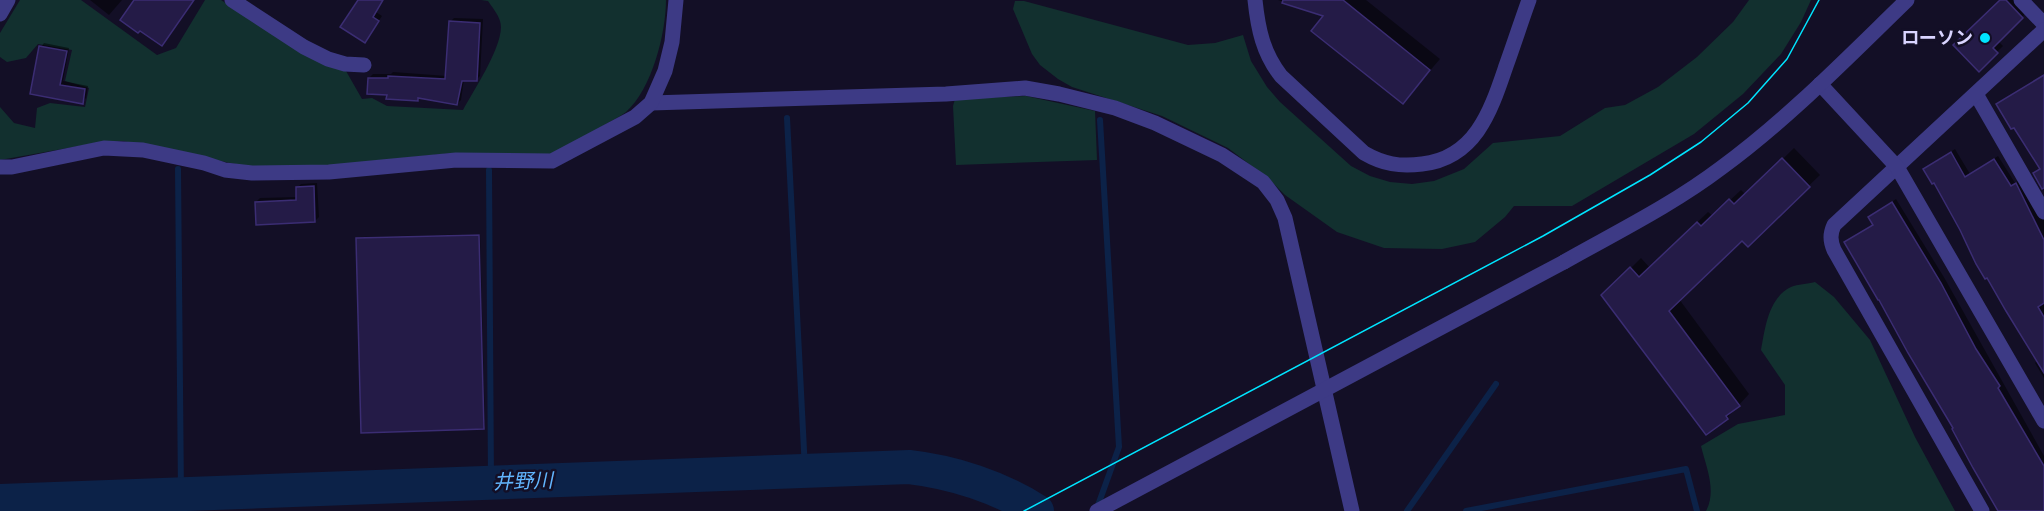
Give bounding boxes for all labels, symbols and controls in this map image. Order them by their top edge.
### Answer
place label: ローソン [1901,28,1973,48]
marker: ローソン [1978,31,1992,45]
water label: 井野川 [493,469,555,493]

